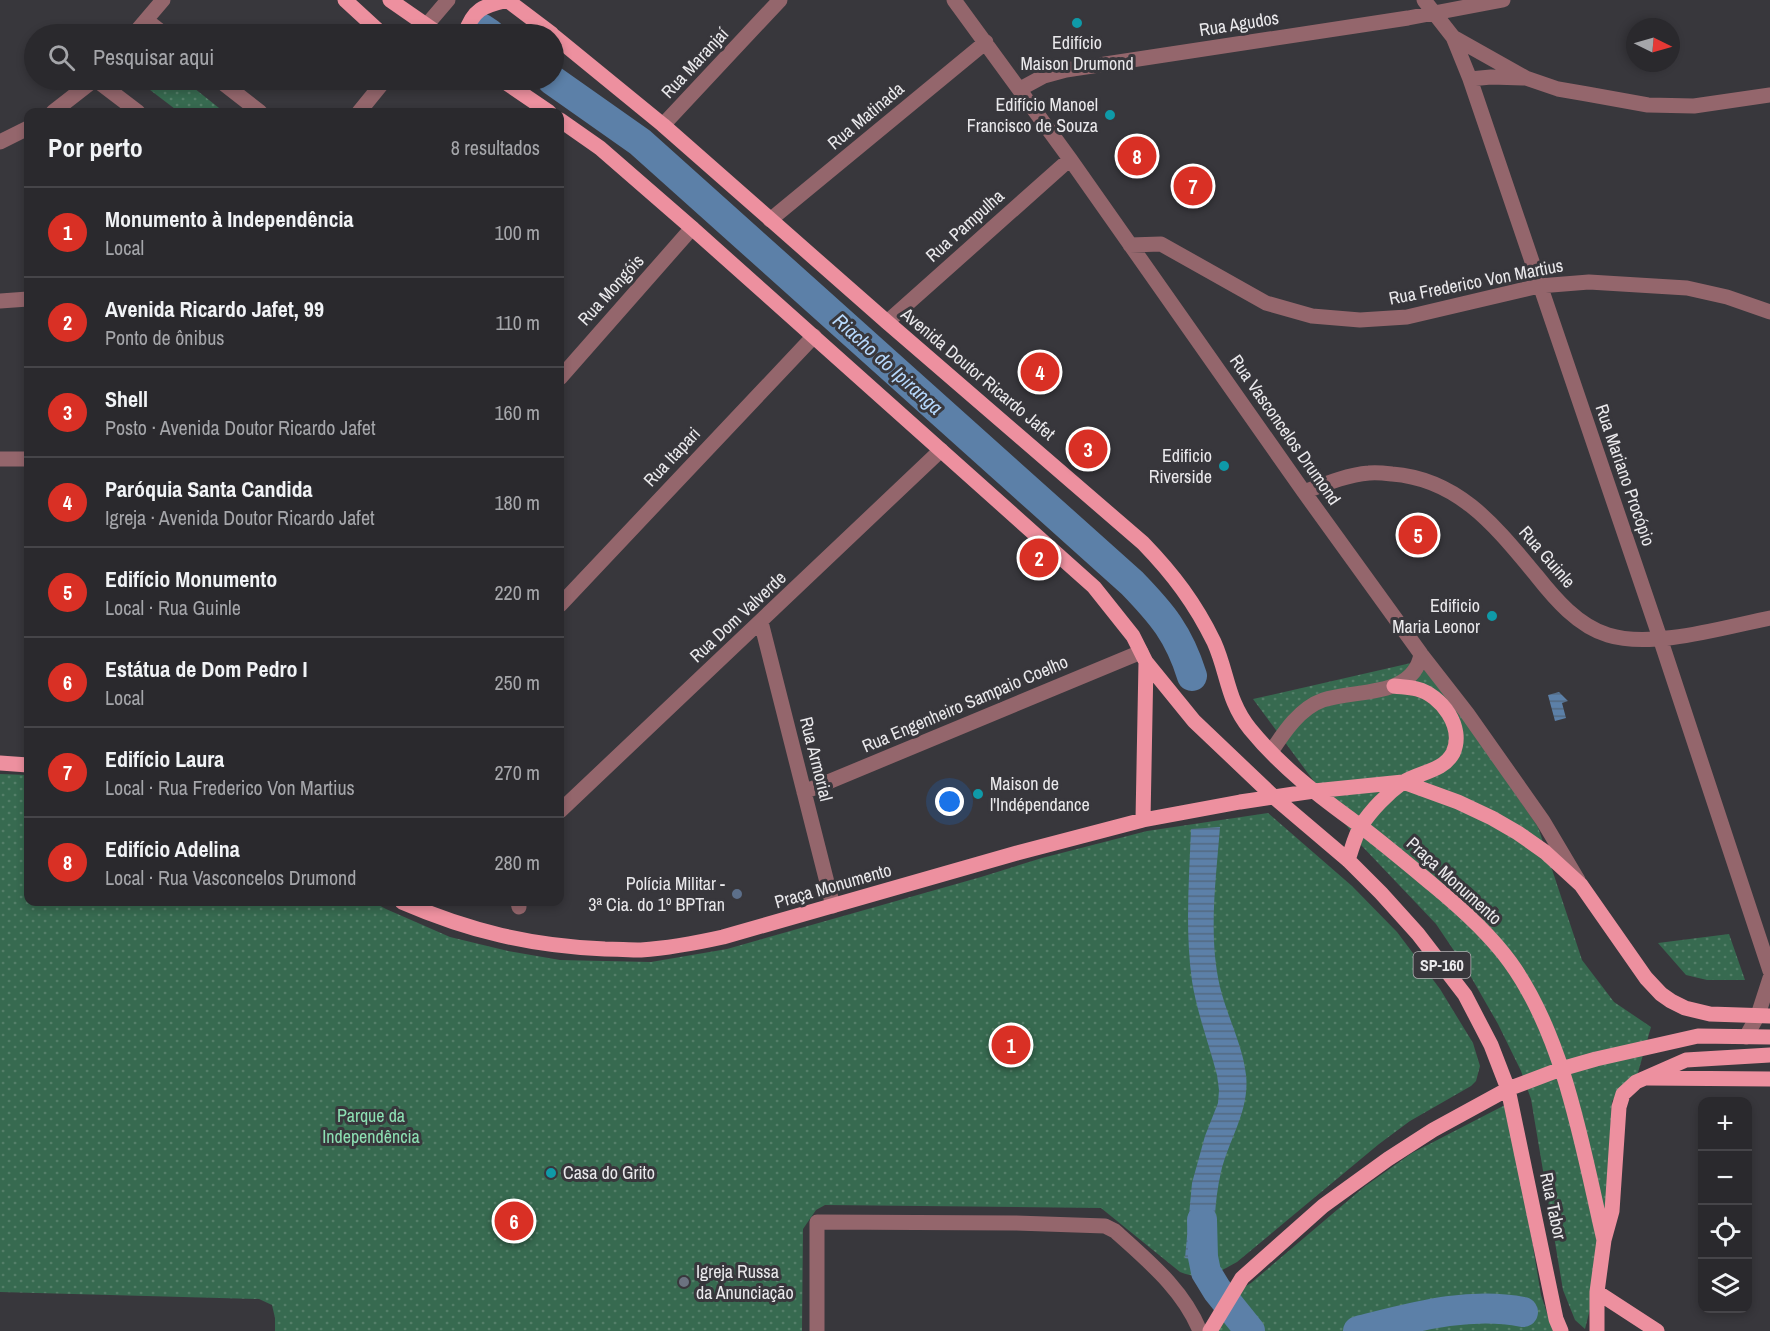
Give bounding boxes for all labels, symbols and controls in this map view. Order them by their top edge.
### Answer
street label: Rua Agudos [1197,5,1281,42]
marker: Edifício Maison Drumond [1070,16,1084,30]
north arrow [1626,18,1680,72]
street label: Rua Maranjaí [655,21,735,104]
search box [24,24,564,90]
place label: Edifício Maison Drumond [1020,30,1134,76]
icon: search [45,41,78,74]
text: Pesquisar aqui [93,42,214,72]
street label: Rua Matinada [822,76,909,155]
place label: Edifício Manoel Francisco de Souza [967,92,1098,138]
marker: Edifício Manoel Francisco de Souza [1103,108,1117,122]
text: Por perto [48,130,143,165]
text: 8 resultados [451,134,540,161]
pin: 8 [1118,134,1156,178]
pin: 7 [1174,164,1212,208]
street label: Rua Pampulha [920,184,1009,268]
text: Monumento à Independência [105,204,354,234]
text: 1 [63,219,72,246]
text: 100 m [494,219,540,246]
text: Local [105,234,144,261]
street label: Rua Mongóis [572,249,649,331]
street label: Rua Frederico Von Martius [1387,252,1565,311]
text: Avenida Ricardo Jafet, 99 [105,294,324,324]
street label: Avenida Doutor Ricardo Jafet [895,301,1061,446]
water label: Riacho do Ipiranga [827,307,949,420]
text: 2 [63,309,72,336]
text: 110 m [496,309,540,336]
text: Ponto de ônibus [105,324,224,351]
street label: Rua Vasconcelos Drumond [1224,349,1347,510]
pin: 4 [1020,350,1060,394]
text: Shell [105,384,148,414]
text: 3 [63,399,72,426]
text: 160 m [494,399,540,426]
street label: Rua Mariano Procópio [1589,401,1661,549]
text: Posto · Avenida Doutor Ricardo Jafet [105,414,376,441]
street label: Rua Itapari [638,421,706,492]
pin: 3 [1068,426,1108,472]
place label: Edificio Riverside [1149,443,1212,489]
marker: Edificio Riverside [1217,459,1231,473]
text: Paróquia Santa Candida [105,474,313,504]
text: 4 [63,489,72,516]
text: 180 m [494,489,540,516]
text: Igreja · Avenida Doutor Ricardo Jafet [105,504,375,531]
pin: 5 [1398,512,1438,558]
street label: Rua Guinle [1513,520,1581,593]
pin: 2 [1020,536,1058,580]
text: Edifício Monumento [105,564,277,594]
street label: Rua Dom Valverde [684,565,791,668]
text: 5 [63,579,72,606]
text: 220 m [494,579,540,606]
place label: Edificio Maria Leonor [1392,593,1480,639]
text: Local · Rua Guinle [105,594,241,621]
marker: Edificio Maria Leonor [1485,609,1499,623]
street label: Rua Engenheiro Sampaio Coelho [858,649,1072,758]
text: Estátua de Dom Pedro I [105,654,308,684]
text: 6 [63,669,72,696]
text: 250 m [494,669,540,696]
text: Local [105,684,144,711]
street label: Rua Armorial [794,714,839,804]
text: Edifício Laura [105,744,224,774]
text: 7 [63,759,72,786]
text: 270 m [494,759,540,786]
place label: Maison de l'Indépendance [990,771,1090,817]
text: Local · Rua Frederico Von Martius [105,774,355,801]
your location [935,787,964,816]
marker: Maison de l'Indépendance [971,787,985,801]
street label: Praça Monumento [1401,831,1508,930]
text: Edifício Adelina [105,834,240,864]
text: 8 [63,849,72,876]
text: 280 m [494,849,540,876]
street label: Praça Monumento [771,857,894,914]
text: Local · Rua Vasconcelos Drumond [105,864,356,891]
place label: Polícia Militar - 3ª Cia. do 1º BPTran [588,871,725,917]
marker: Polícia Militar - 3ª Cia. do 1º BPTran [730,887,744,901]
road number: SP-160 [1414,952,1470,978]
pin: 1 [992,1022,1030,1068]
map controls [1698,1097,1752,1313]
button: + [1698,1097,1752,1151]
park label: Parque da Independência [322,1103,420,1149]
button: − [1698,1151,1752,1205]
place label: Casa do Grito [563,1160,655,1185]
marker: Casa do Grito [544,1166,558,1180]
street label: Rua Tabor [1534,1170,1573,1242]
pin: 6 [494,1198,534,1244]
button: locate [1698,1205,1752,1259]
place label: Igreja Russa da Anunciação [696,1259,794,1305]
button: layers [1698,1259,1752,1313]
marker: Igreja Russa da Anunciação [677,1275,691,1289]

